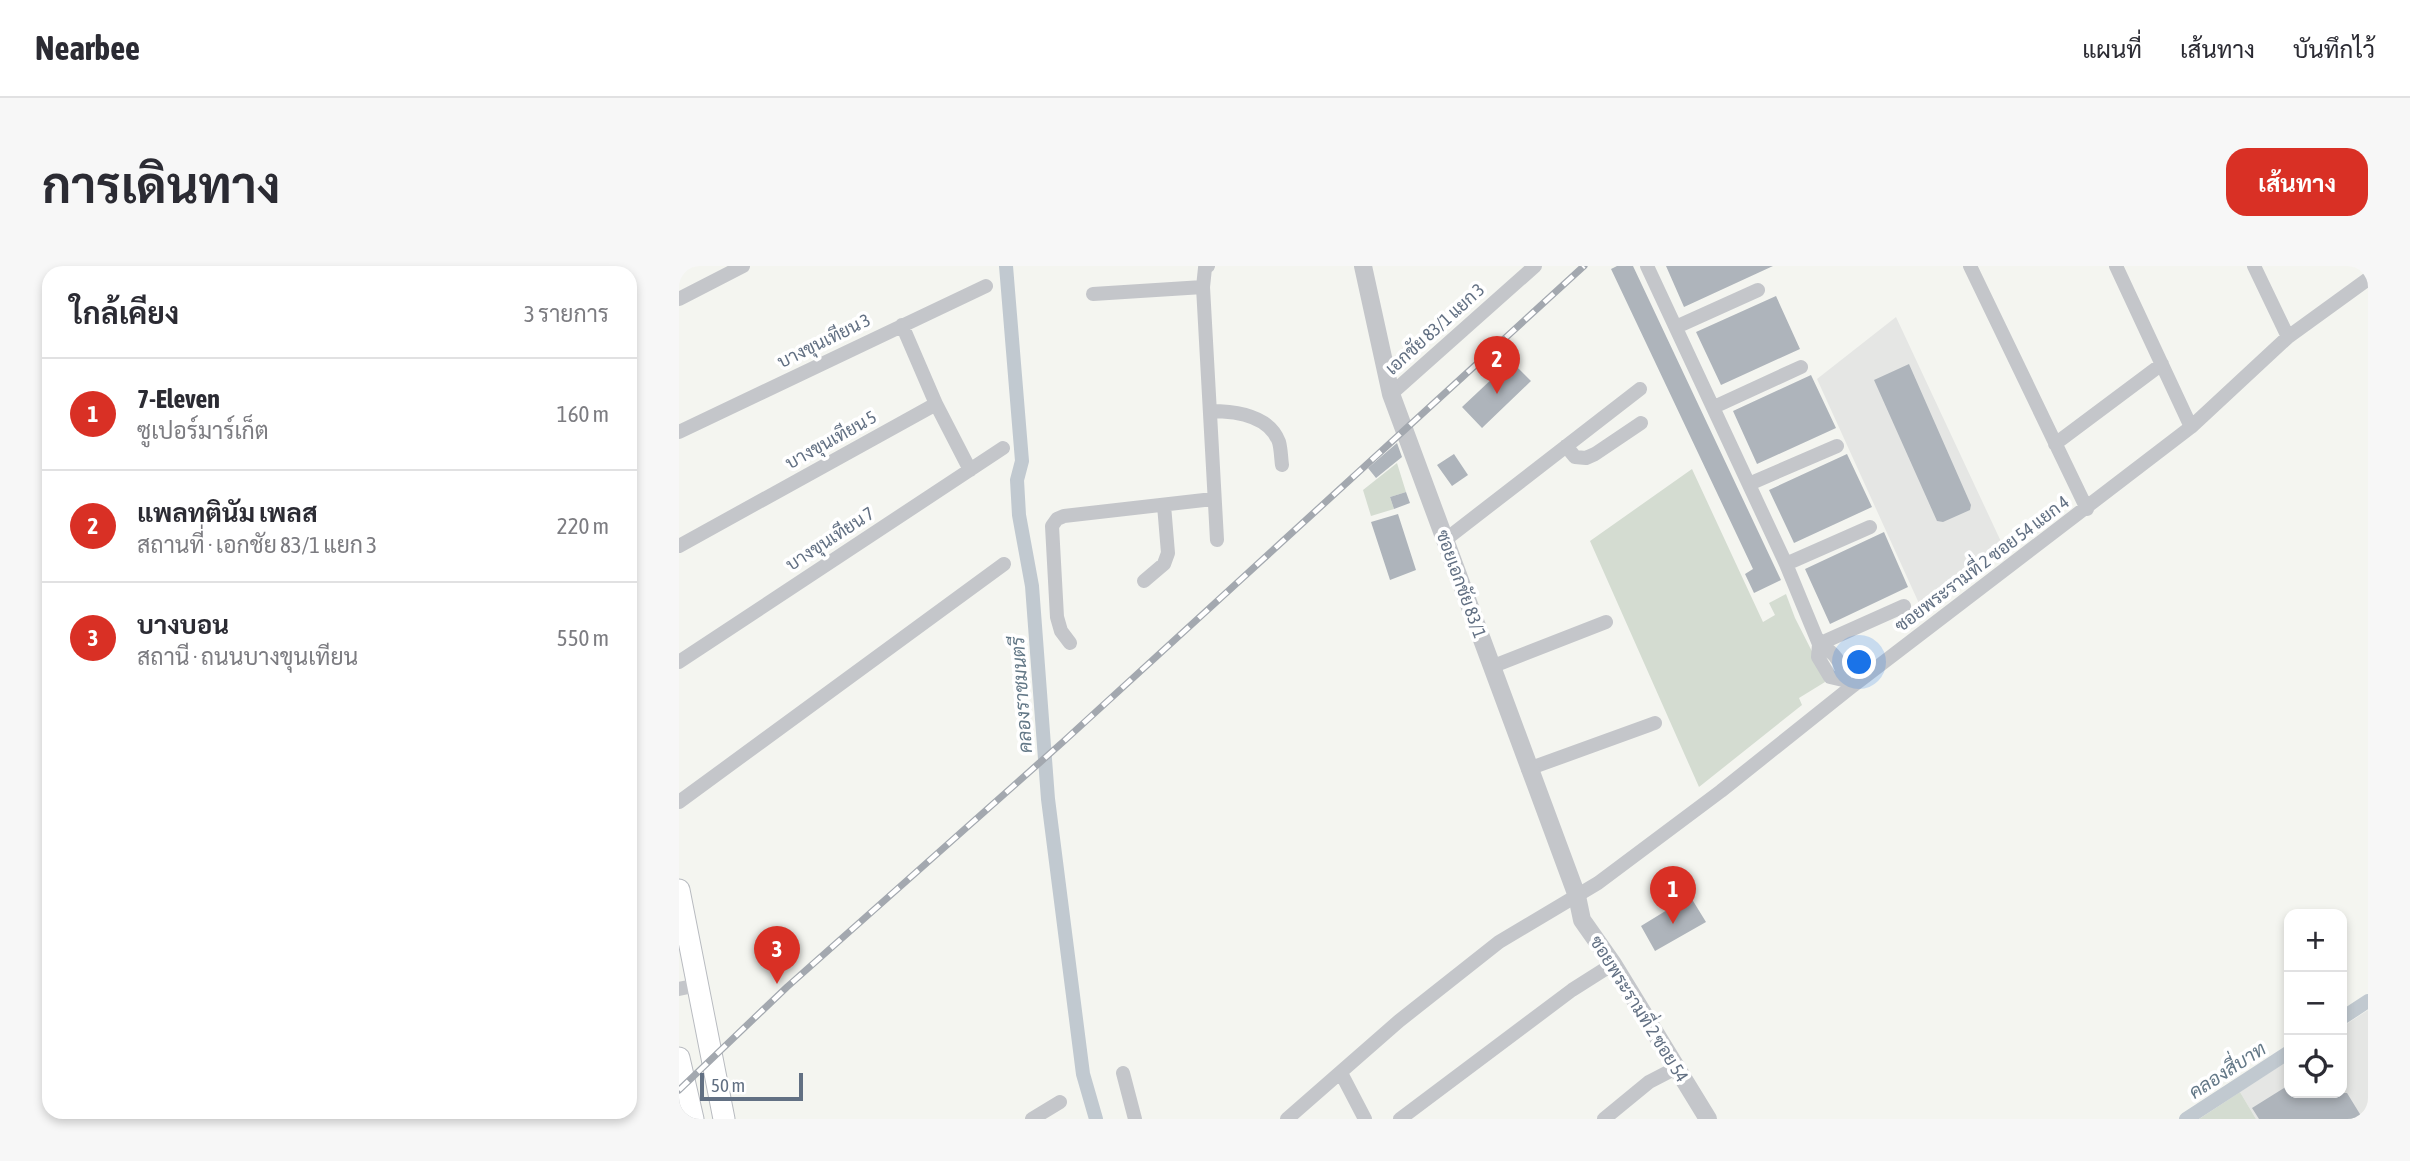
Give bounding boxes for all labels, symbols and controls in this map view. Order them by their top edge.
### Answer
text: Nearbee [35,29,140,67]
text: แผนที่ [2082,36,2142,63]
text: เส้นทาง [2180,36,2255,63]
text: บันทึกไว้ [2293,36,2375,63]
button: เส้นทาง [2226,148,2368,216]
text: การเดินทาง [42,157,280,213]
street label: เอกชัย 83/1 แยก 3 [1381,279,1489,379]
text: ใกล้เคียง [70,296,179,330]
text: 3 รายการ [524,301,609,327]
street label: บางขุนเทียน 3 [773,307,875,374]
pin: 2 [1474,336,1520,394]
text: 7-Eleven [137,384,220,414]
text: 1 [88,401,98,427]
text: 160 m [557,401,609,427]
street label: บางขุนเทียน 5 [781,404,881,475]
text: ซูเปอร์มาร์เก็ต [137,418,269,444]
street label: ซอยพระรามที่ 2 ซอย 54 แยก 4 [1887,487,2073,636]
text: แพลทตินัม เพลส [137,498,318,528]
street label: บางขุนเทียน 7 [781,501,879,577]
text: 2 [88,513,98,539]
text: 220 m [557,513,609,539]
street label: ซอยเอกชัย 83/1 [1432,527,1491,641]
text: สถานที่ · เอกชัย 83/1 แยก 3 [137,532,377,558]
text: บางบอน [137,610,229,640]
text: 3 [88,625,98,651]
text: 550 m [557,625,609,651]
water label: คลองราชมนตรี [1005,635,1036,754]
text: สถานี · ถนนบางขุนเทียน [137,644,358,670]
your location [1842,645,1876,679]
pin: 1 [1650,866,1696,924]
map controls [2284,909,2347,1098]
button: + [2284,909,2347,972]
pin: 3 [754,926,800,984]
street label: ซอยพระรามที่ 2 ซอย 54 [1586,929,1697,1086]
button: − [2284,972,2347,1035]
water label: คลองสี่บาท [2181,1032,2270,1103]
button: locate [2284,1035,2347,1098]
scale bar [700,1070,803,1102]
text: 50 m [711,1074,745,1096]

